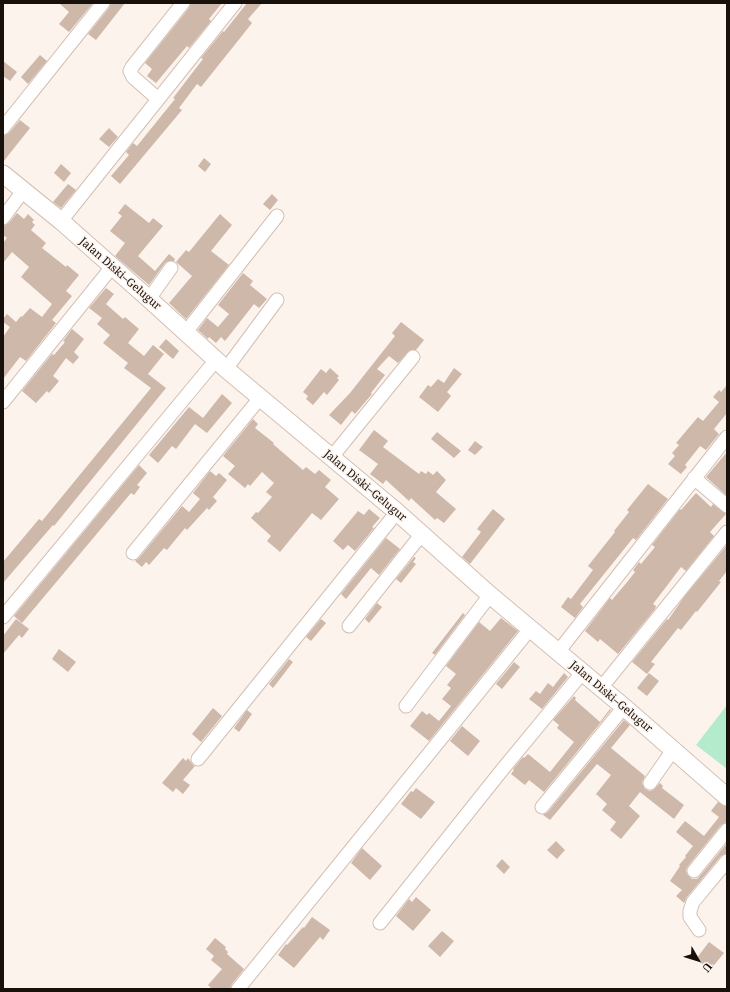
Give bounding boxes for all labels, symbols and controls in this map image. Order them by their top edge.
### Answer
street label: Jalan Diski–Gelugur [76,235,164,313]
street label: Jalan Diski–Gelugur [321,448,409,524]
street label: Jalan Diski–Gelugur [567,659,655,735]
north arrow [678,940,718,980]
text: U [699,960,716,976]

